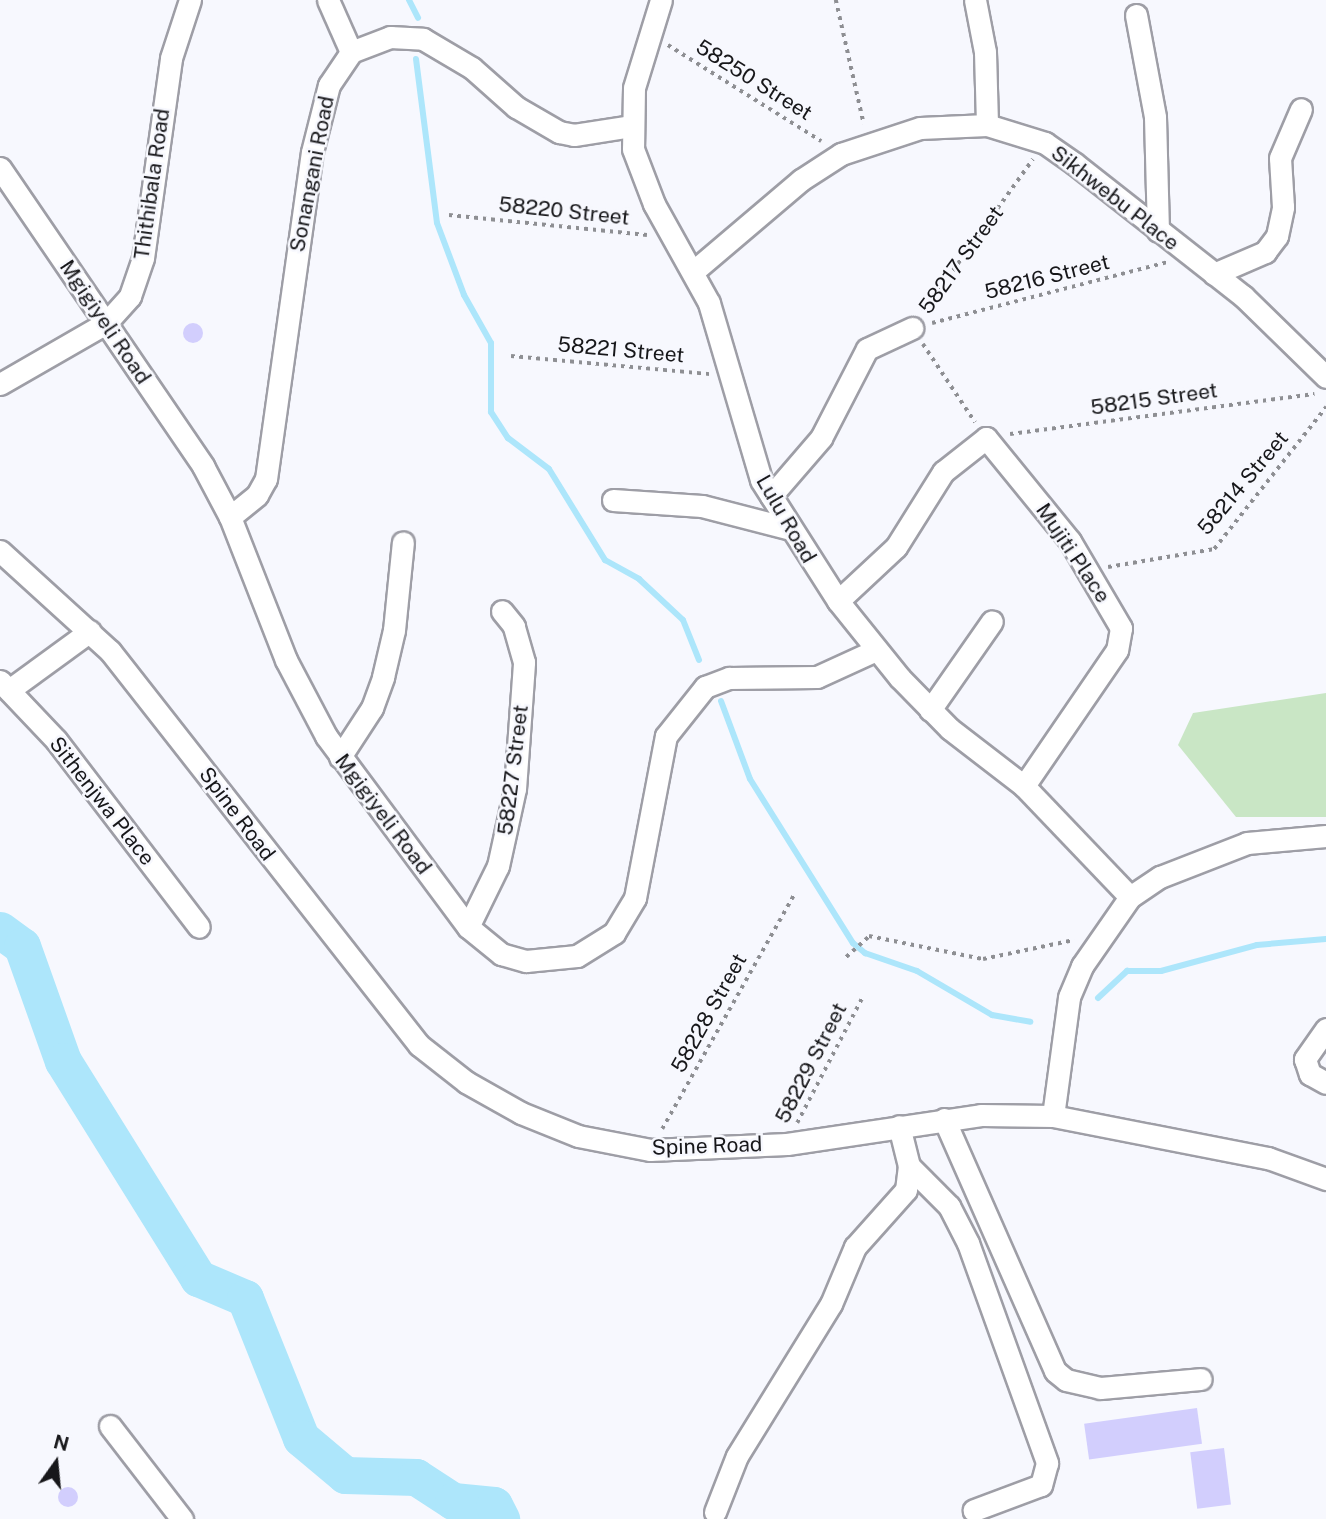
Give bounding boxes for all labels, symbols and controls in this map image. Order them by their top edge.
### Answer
street label: 58250 Street [691,34,817,126]
street label: Sonangani Road [285,94,339,254]
street label: Thithibala Road [129,107,175,261]
street label: Sikhwebu Place [1046,140,1184,256]
street label: 58220 Street [497,192,631,230]
street label: 58217 Street [913,201,1009,319]
street label: 58216 Street [982,249,1112,305]
street label: Mgigiyeli Road [54,255,156,389]
street label: 58221 Street [557,332,685,368]
street label: 58215 Street [1089,378,1219,420]
street label: 58214 Street [1192,426,1294,540]
street label: Lulu Road [751,470,821,568]
street label: Mujiti Place [1031,498,1115,608]
street label: 58227 Street [493,703,533,837]
street label: Sithenjwa Place [44,732,160,870]
street label: Mgigiyeli Road [330,749,436,879]
street label: Spine Road [194,762,280,866]
street label: 58228 Street [666,949,752,1077]
street label: 58229 Street [770,999,852,1127]
street label: Spine Road [651,1131,763,1161]
north arrow [21,1428,91,1498]
text: N [51,1430,71,1455]

